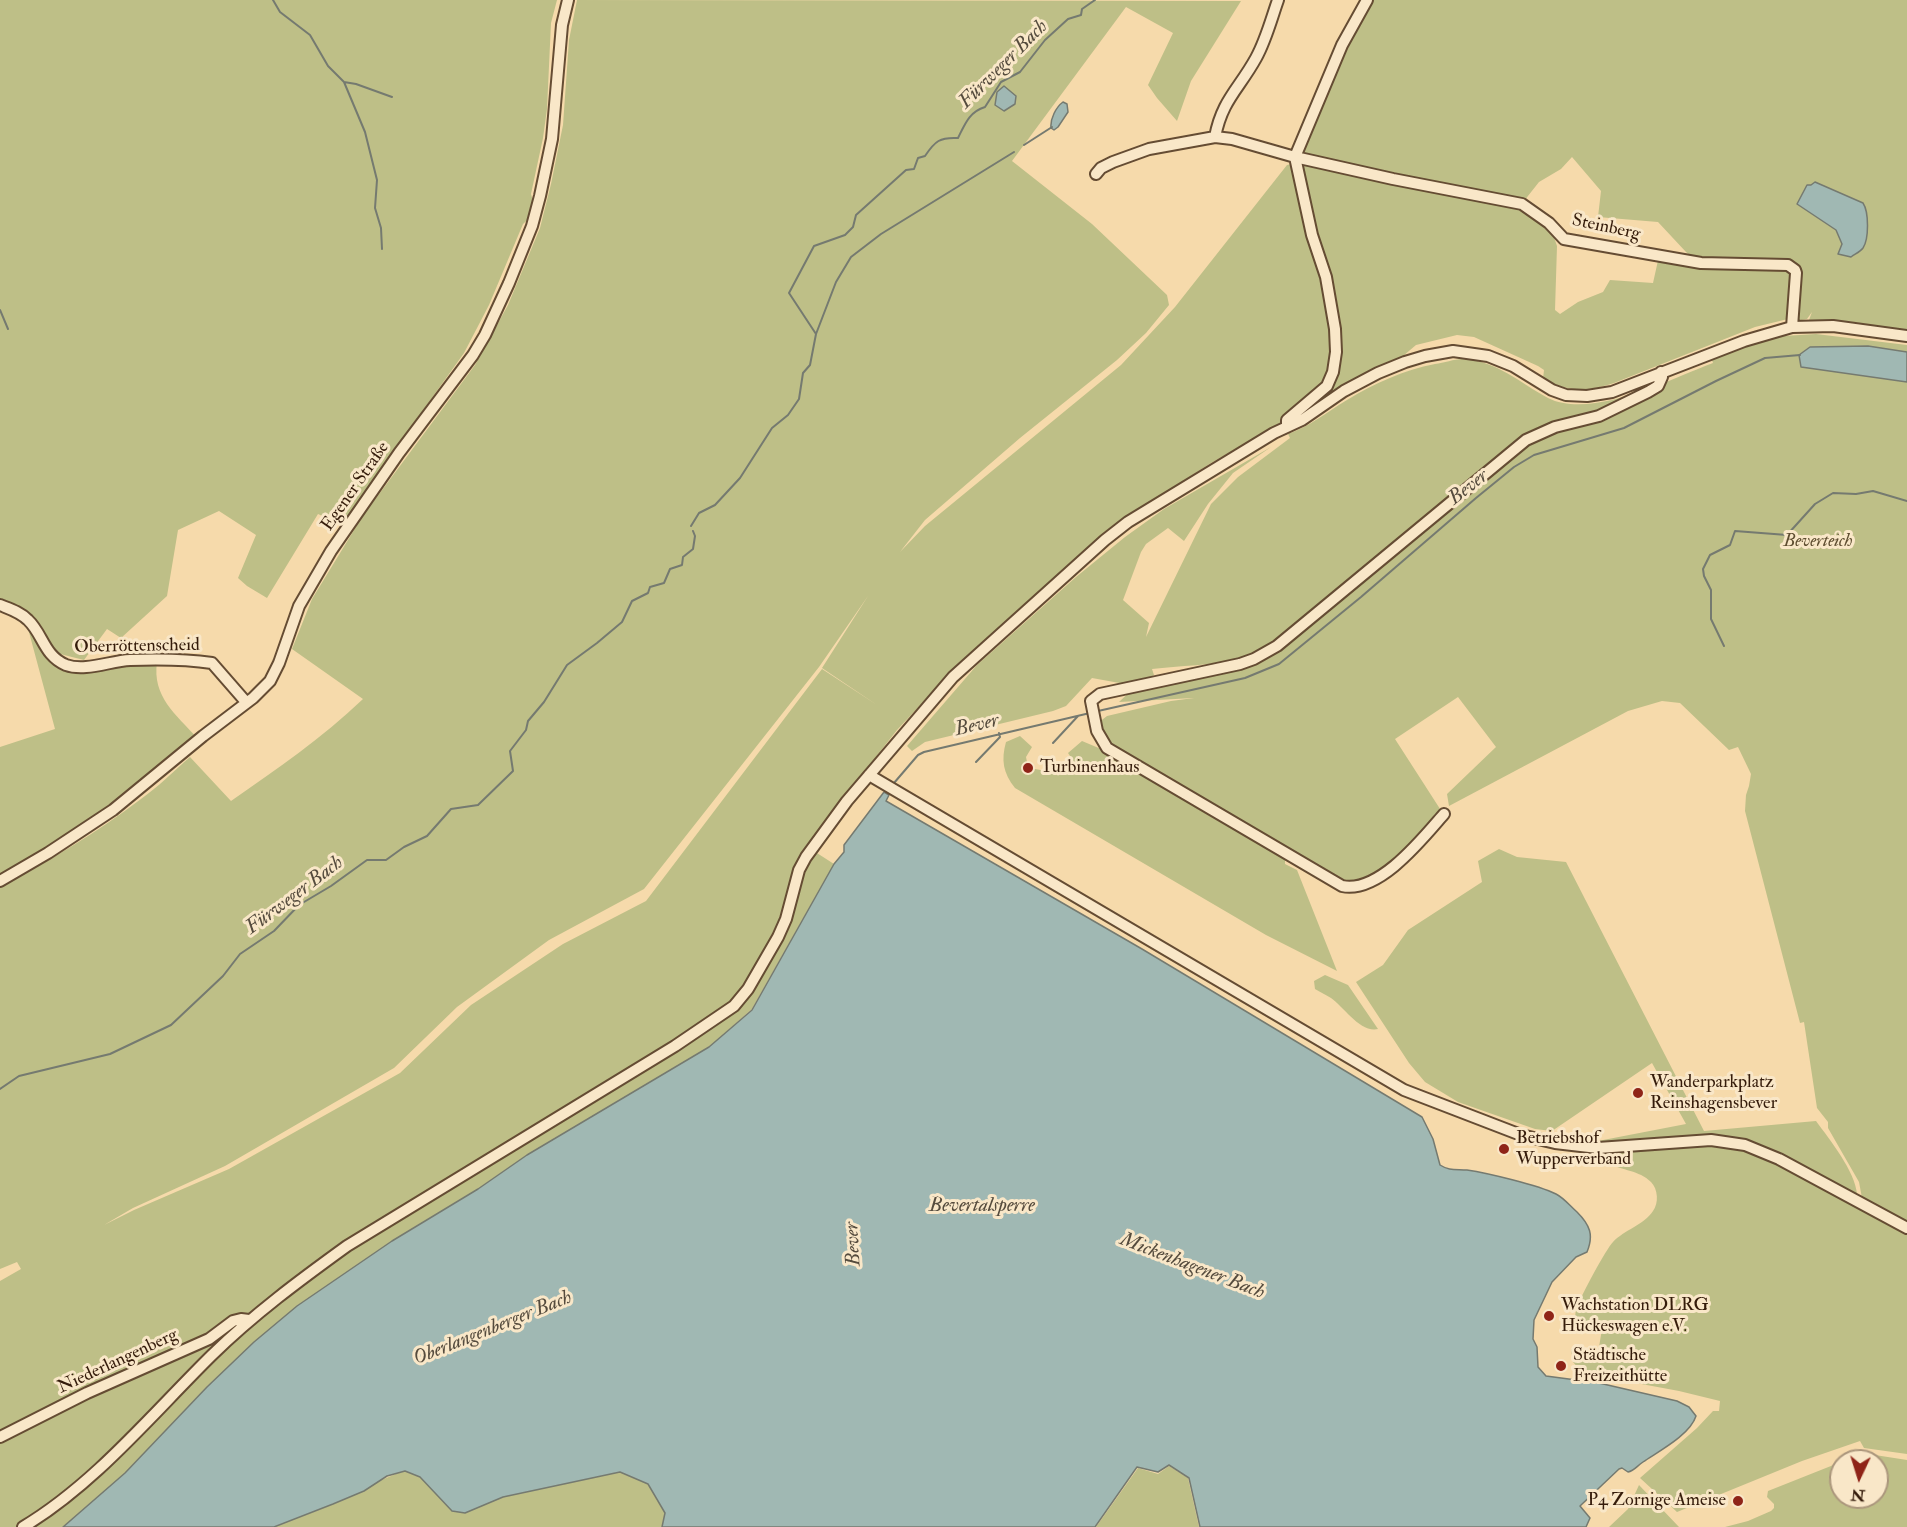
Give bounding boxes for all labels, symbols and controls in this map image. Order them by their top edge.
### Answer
water label: Fürweger Bach [955,16,1053,114]
street label: Steinberg [1570,210,1642,246]
street label: Egener Straße [317,438,395,536]
water label: Bever [1444,465,1494,511]
park label: Beverteich [1783,531,1853,553]
street label: Oberröttenscheid [74,635,200,659]
water label: Bever [953,709,1001,743]
place label: Turbinenhaus [1040,757,1139,779]
marker: Turbinenhaus [1021,761,1035,775]
water label: Fürweger Bach [241,852,349,940]
place label: Wanderparkplatz Reinshagensbever [1650,1072,1777,1114]
marker: Wanderparkplatz Reinshagensbever [1631,1086,1645,1100]
place label: Betriebshof Wupperverband [1516,1128,1631,1170]
marker: Betriebshof Wupperverband [1497,1142,1511,1156]
water label: Bevertalsperre [929,1195,1035,1219]
water label: Bever [841,1221,867,1267]
water label: Mickenhagener Bach [1116,1228,1268,1306]
water label: Oberlangenberger Bach [410,1286,576,1372]
place label: Wachstation DLRG Hückeswagen e.V. [1561,1295,1709,1338]
marker: Wachstation DLRG Hückeswagen e.V. [1542,1309,1556,1323]
street label: Niederlangenberg [55,1325,181,1399]
place label: Städtische Freizeithütte [1573,1345,1667,1388]
marker: Städtische Freizeithütte [1554,1359,1568,1373]
north arrow [1829,1449,1889,1509]
text: N [1850,1484,1866,1505]
place label: P4 Zornige Ameise [1588,1490,1726,1512]
marker: P4 Zornige Ameise [1731,1494,1745,1508]

